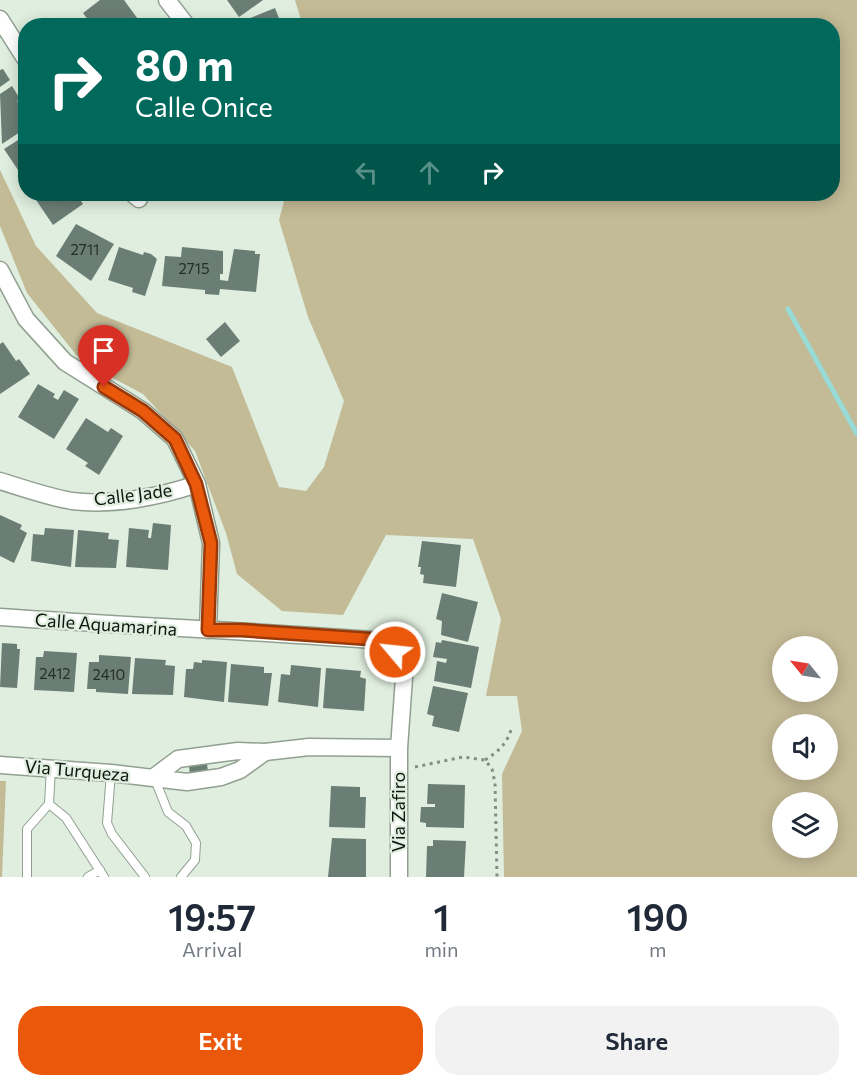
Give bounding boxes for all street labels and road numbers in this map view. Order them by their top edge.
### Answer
street label: Calle Jade [93,478,173,510]
street label: Calle Aquamarina [34,608,178,640]
street label: Via Turqueza [24,754,130,786]
street label: Via Zafiro [387,772,409,852]

